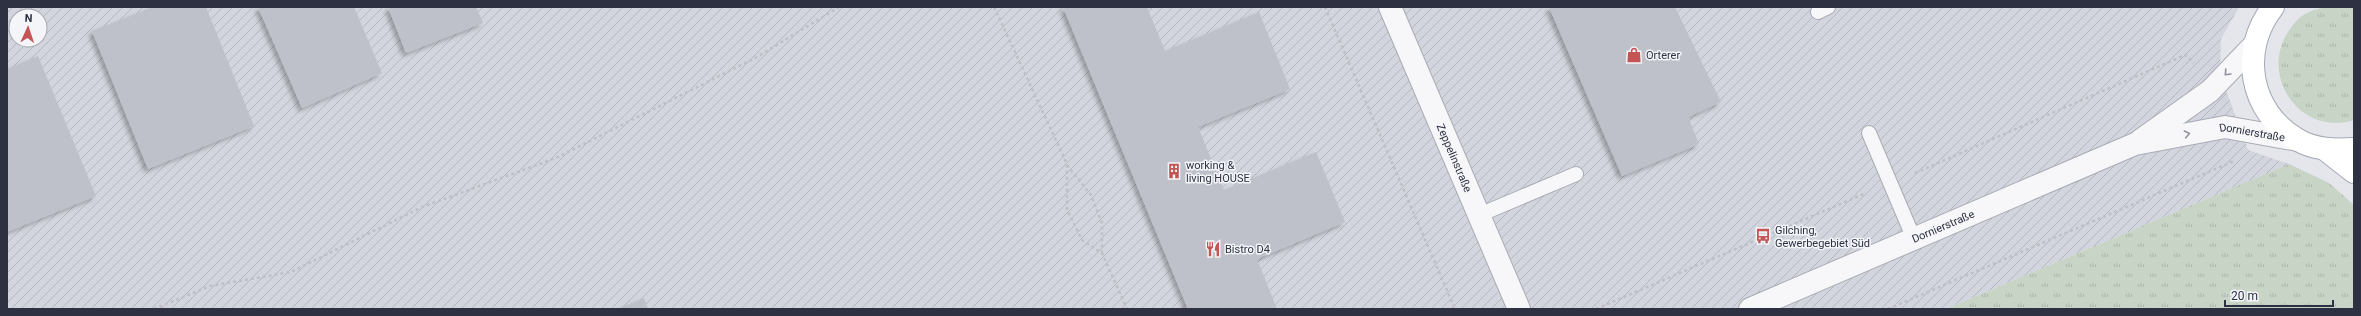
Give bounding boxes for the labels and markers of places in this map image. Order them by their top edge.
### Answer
shop icon: Orterer [1625,46,1643,64]
place label: Orterer [1646,49,1680,62]
place label: working & living HOUSE [1186,159,1250,185]
building icon: working & living HOUSE [1165,162,1183,180]
place label: Gilching, Gewerbegebiet Süd [1775,224,1870,250]
bus stop icon: Gilching, Gewerbegebiet Süd [1754,227,1772,245]
restaurant icon: Bistro D4 [1204,240,1222,258]
place label: Bistro D4 [1225,243,1270,256]

